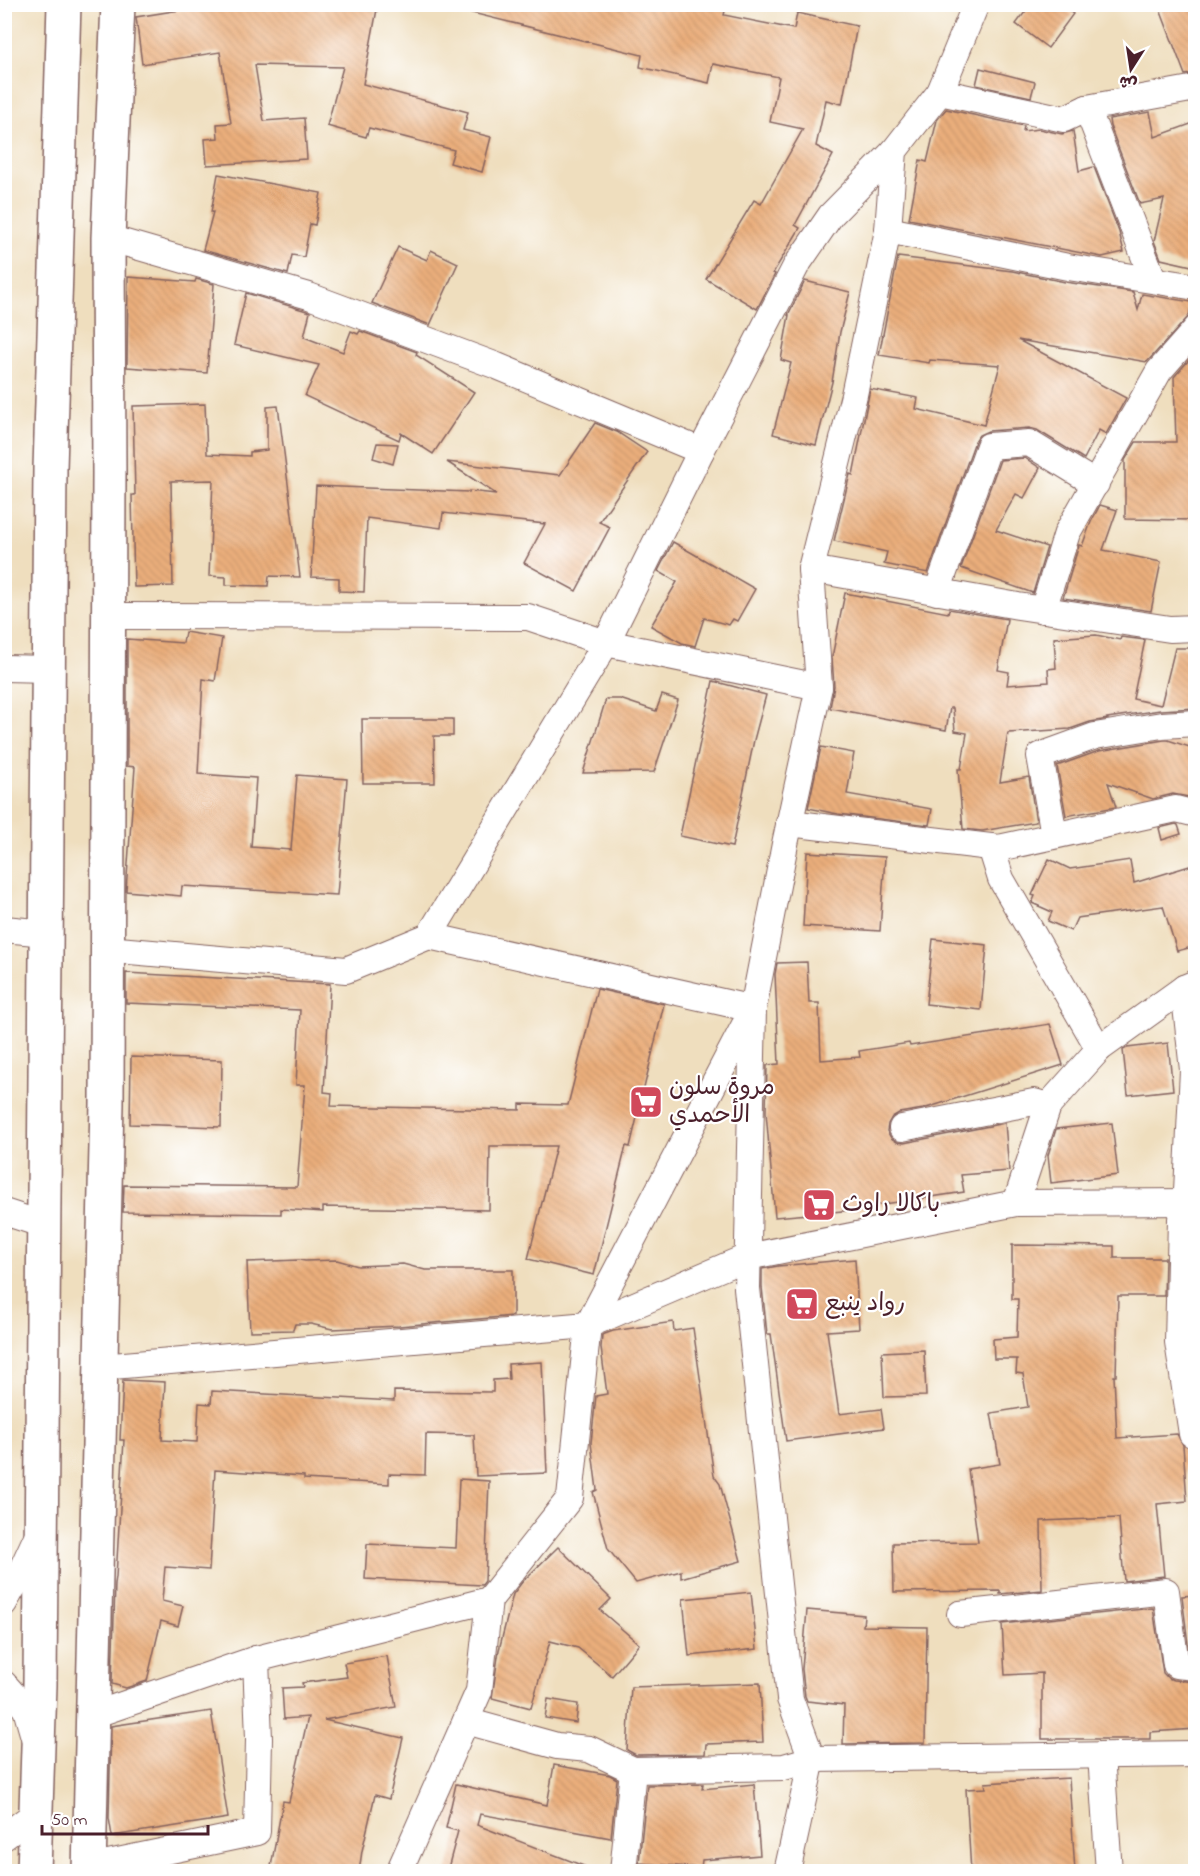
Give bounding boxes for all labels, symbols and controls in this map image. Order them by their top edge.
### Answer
north arrow [1101,39,1161,99]
text: ش [1117,68,1139,95]
place label: مروة سلون الأحمدي [669,1071,775,1134]
supermarket icon: مروة سلون الأحمدي [628,1084,664,1120]
supermarket icon: باكالا راوث [801,1187,837,1223]
place label: باكالا راوث [842,1188,940,1223]
supermarket icon: رواد ينبع [784,1286,820,1322]
place label: رواد ينبع [825,1287,905,1322]
scale bar [42,1798,208,1836]
text: 50 m [51,1808,88,1834]

